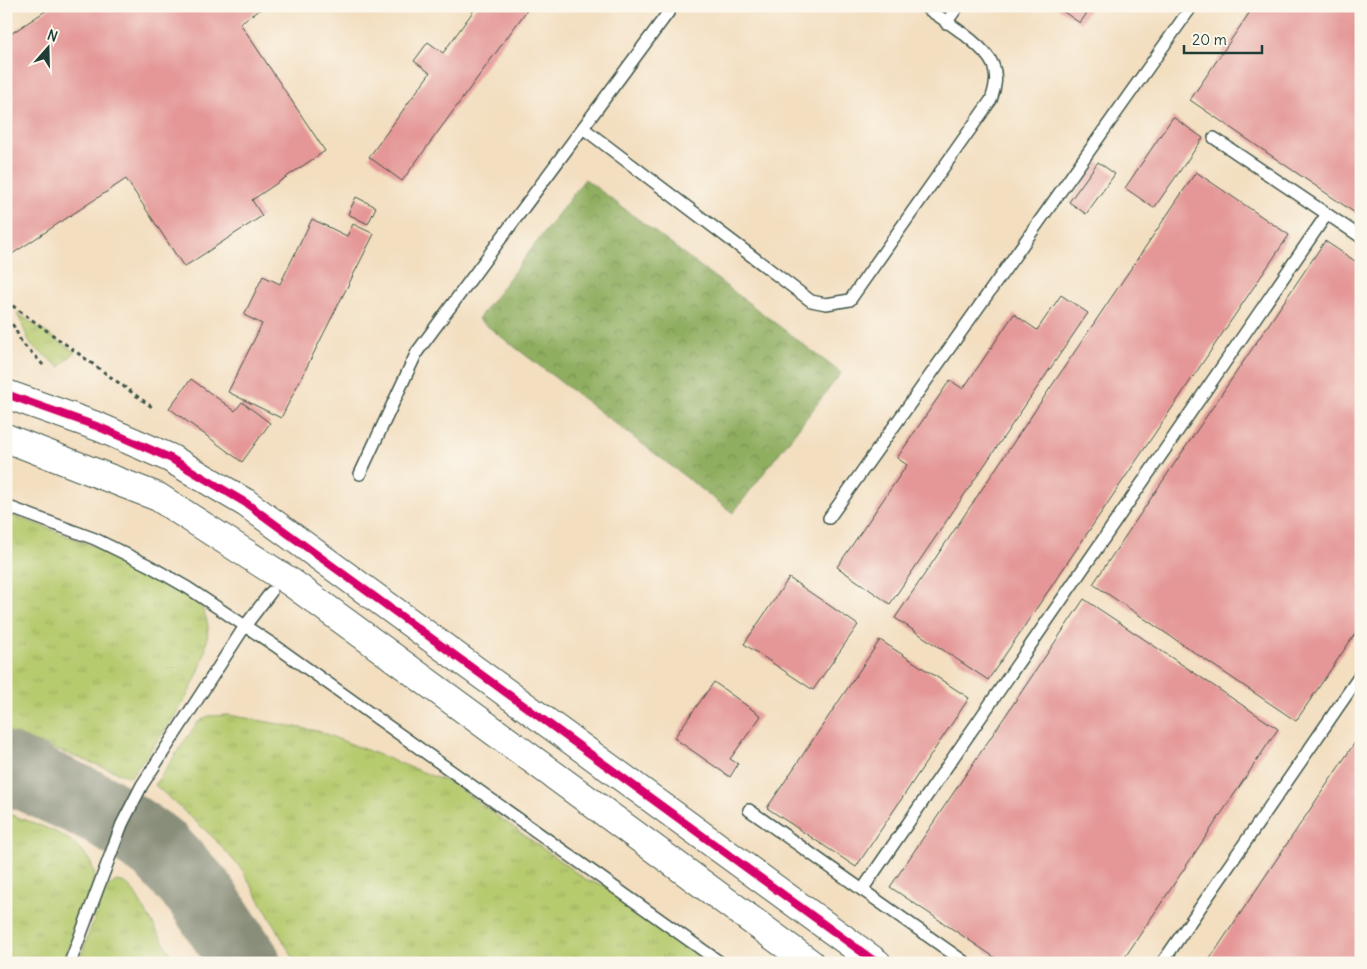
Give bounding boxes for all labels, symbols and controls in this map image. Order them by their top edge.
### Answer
north arrow [22,22,72,72]
scale bar [1184,22,1262,54]
text: N [45,26,60,46]
text: 20 m [1192,30,1227,49]

